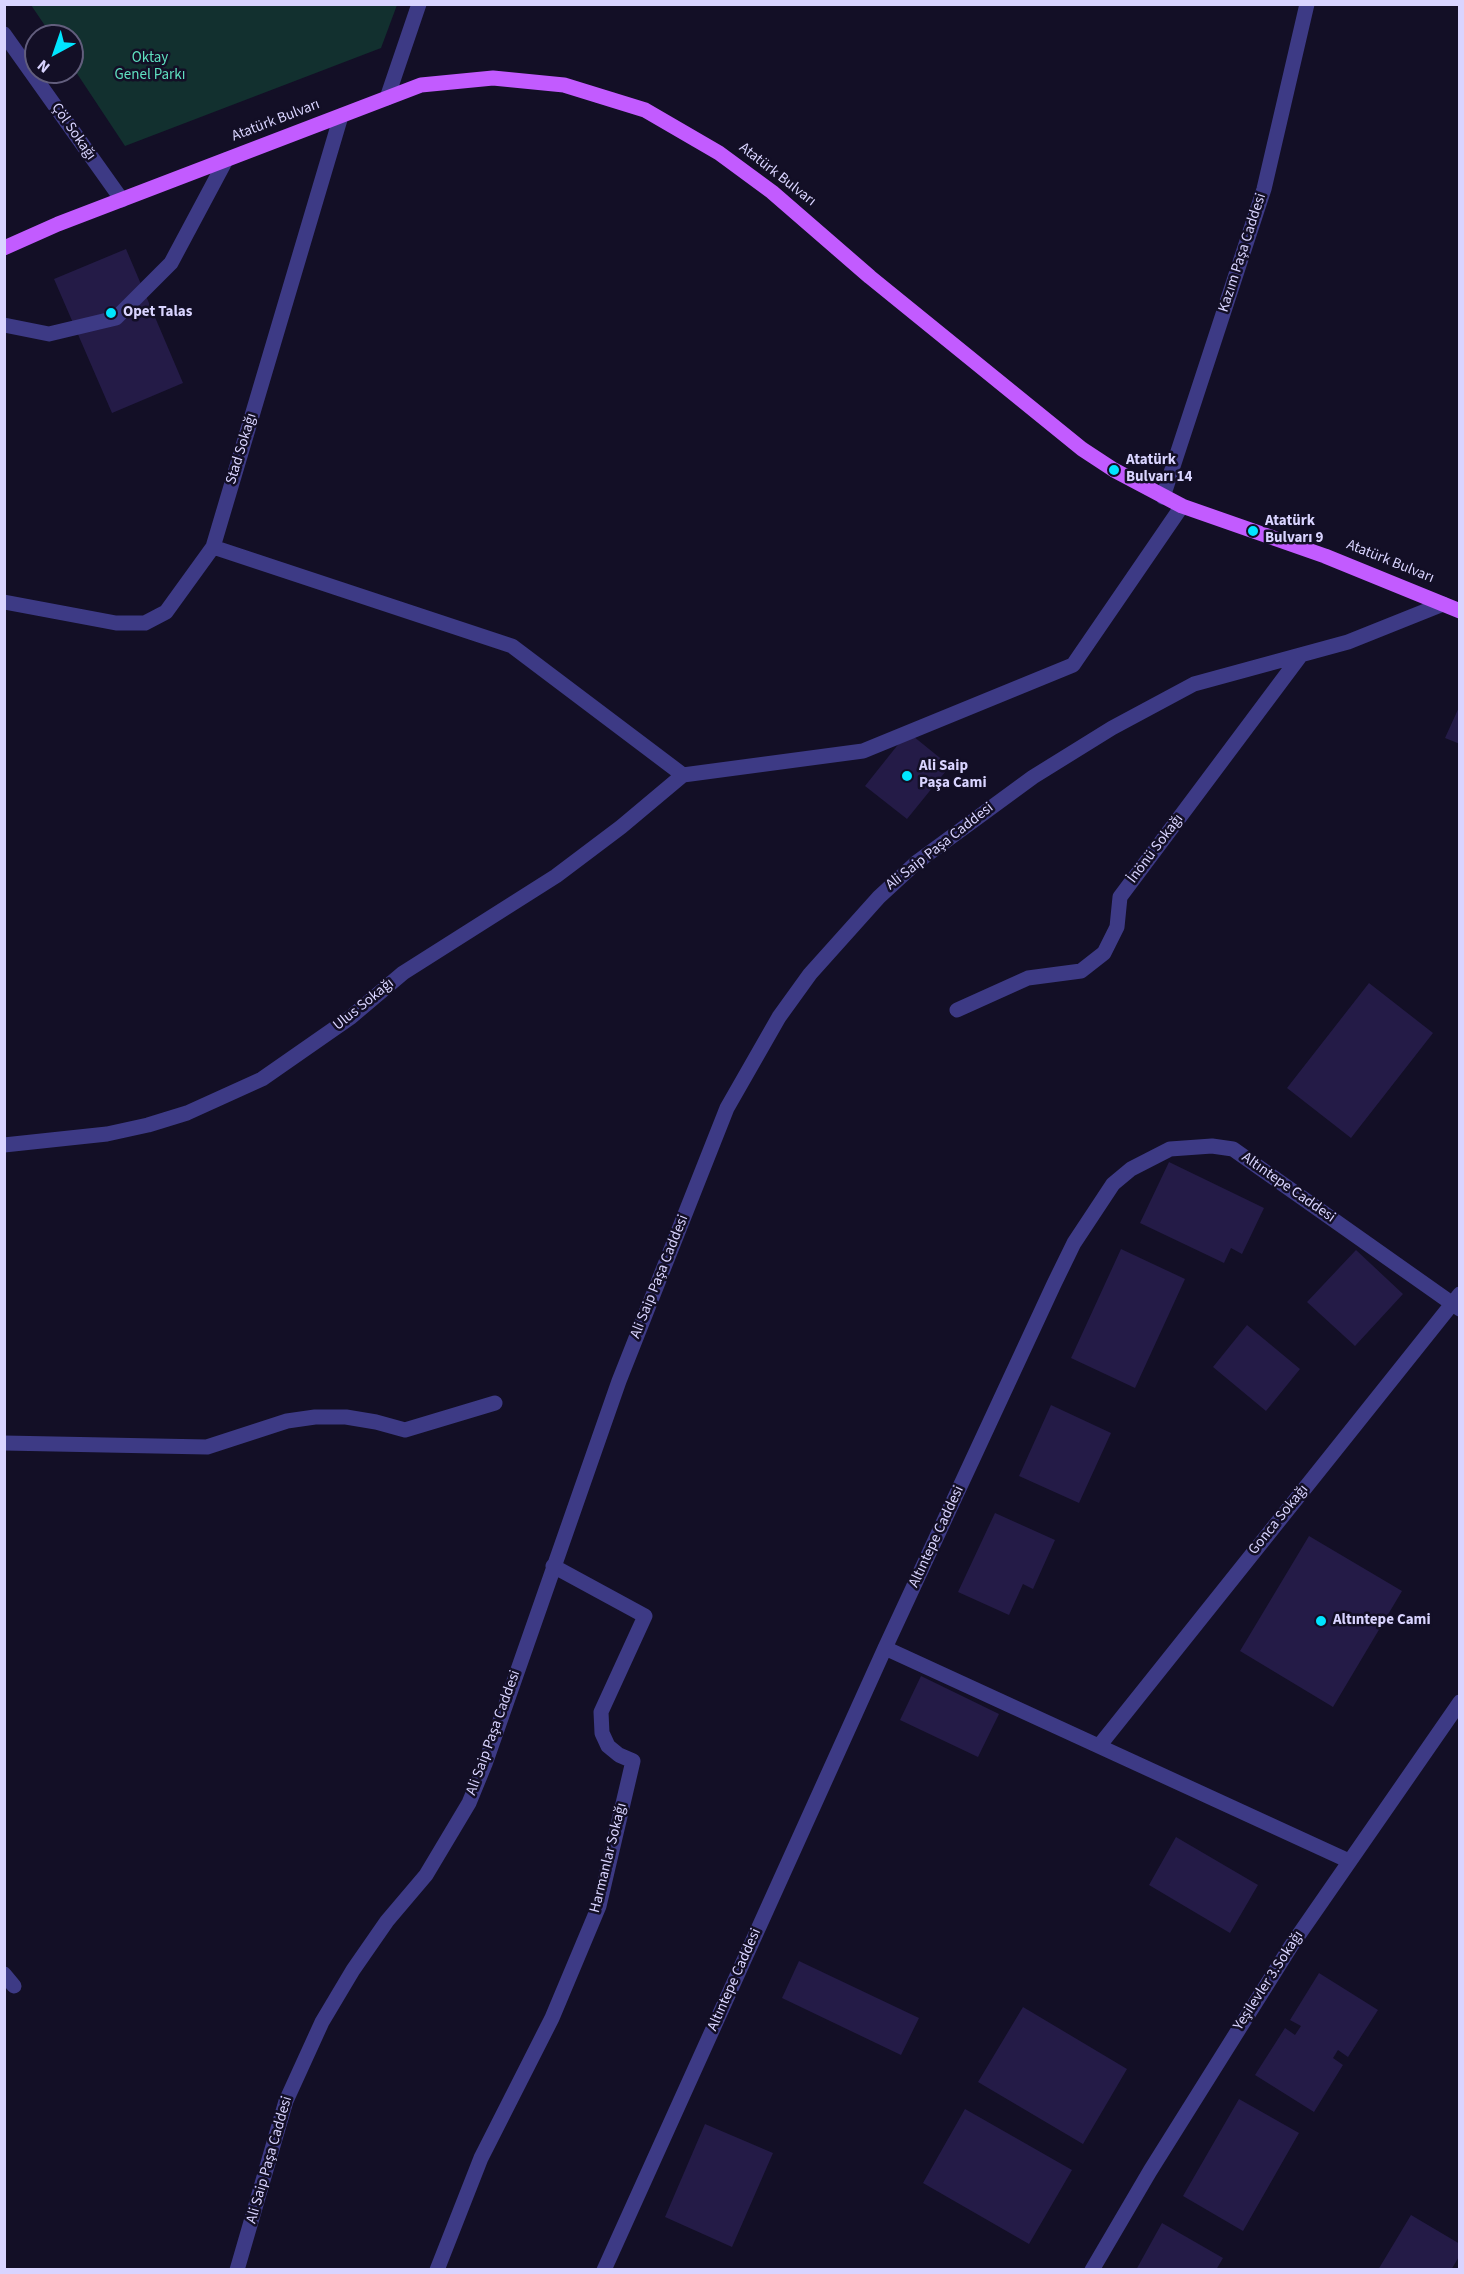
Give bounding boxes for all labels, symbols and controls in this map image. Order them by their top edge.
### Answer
north arrow [24,24,84,84]
park label: Oktay Genel Parkı [115,50,185,85]
text: N [33,54,55,78]
street label: Atatürk Bulvarı [229,96,323,146]
street label: Çöl Sokağı [47,100,99,164]
street label: Atatürk Bulvarı [735,139,819,211]
street label: Kazım Paşa Caddesi [1215,191,1271,315]
place label: Opet Talas [123,304,192,322]
marker: Opet Talas [104,306,118,320]
street label: Stad Sokağı [223,411,261,487]
place label: Atatürk Bulvarı 14 [1126,452,1192,487]
marker: Atatürk Bulvarı 14 [1107,463,1121,477]
place label: Atatürk Bulvarı 9 [1265,513,1323,548]
marker: Atatürk Bulvarı 9 [1246,524,1260,538]
street label: Atatürk Bulvarı [1344,536,1436,588]
place label: Ali Saip Paşa Cami [919,758,987,793]
marker: Ali Saip Paşa Cami [900,769,914,783]
street label: Ali Saip Paşa Caddesi [883,799,997,895]
street label: İnönü Sokağı [1124,811,1188,887]
street label: Ulus Sokağı [330,975,398,1035]
street label: Altıntepe Caddesi [1238,1149,1338,1227]
street label: Ali Saip Paşa Caddesi [627,1213,693,1341]
street label: Gonca Sokağı [1245,1481,1313,1559]
street label: Altıntepe Caddesi [906,1483,968,1591]
place label: Altıntepe Cami [1333,1612,1431,1630]
marker: Altıntepe Cami [1314,1614,1328,1628]
street label: Ali Saip Paşa Caddesi [463,1668,525,1798]
street label: Harmanlar Sokağı [587,1801,631,1915]
street label: Altıntepe Caddesi [704,1926,766,2034]
street label: Yeşilevler 3.Sokağı [1230,1928,1308,2034]
street label: Ali Saip Paşa Caddesi [243,2094,297,2226]

